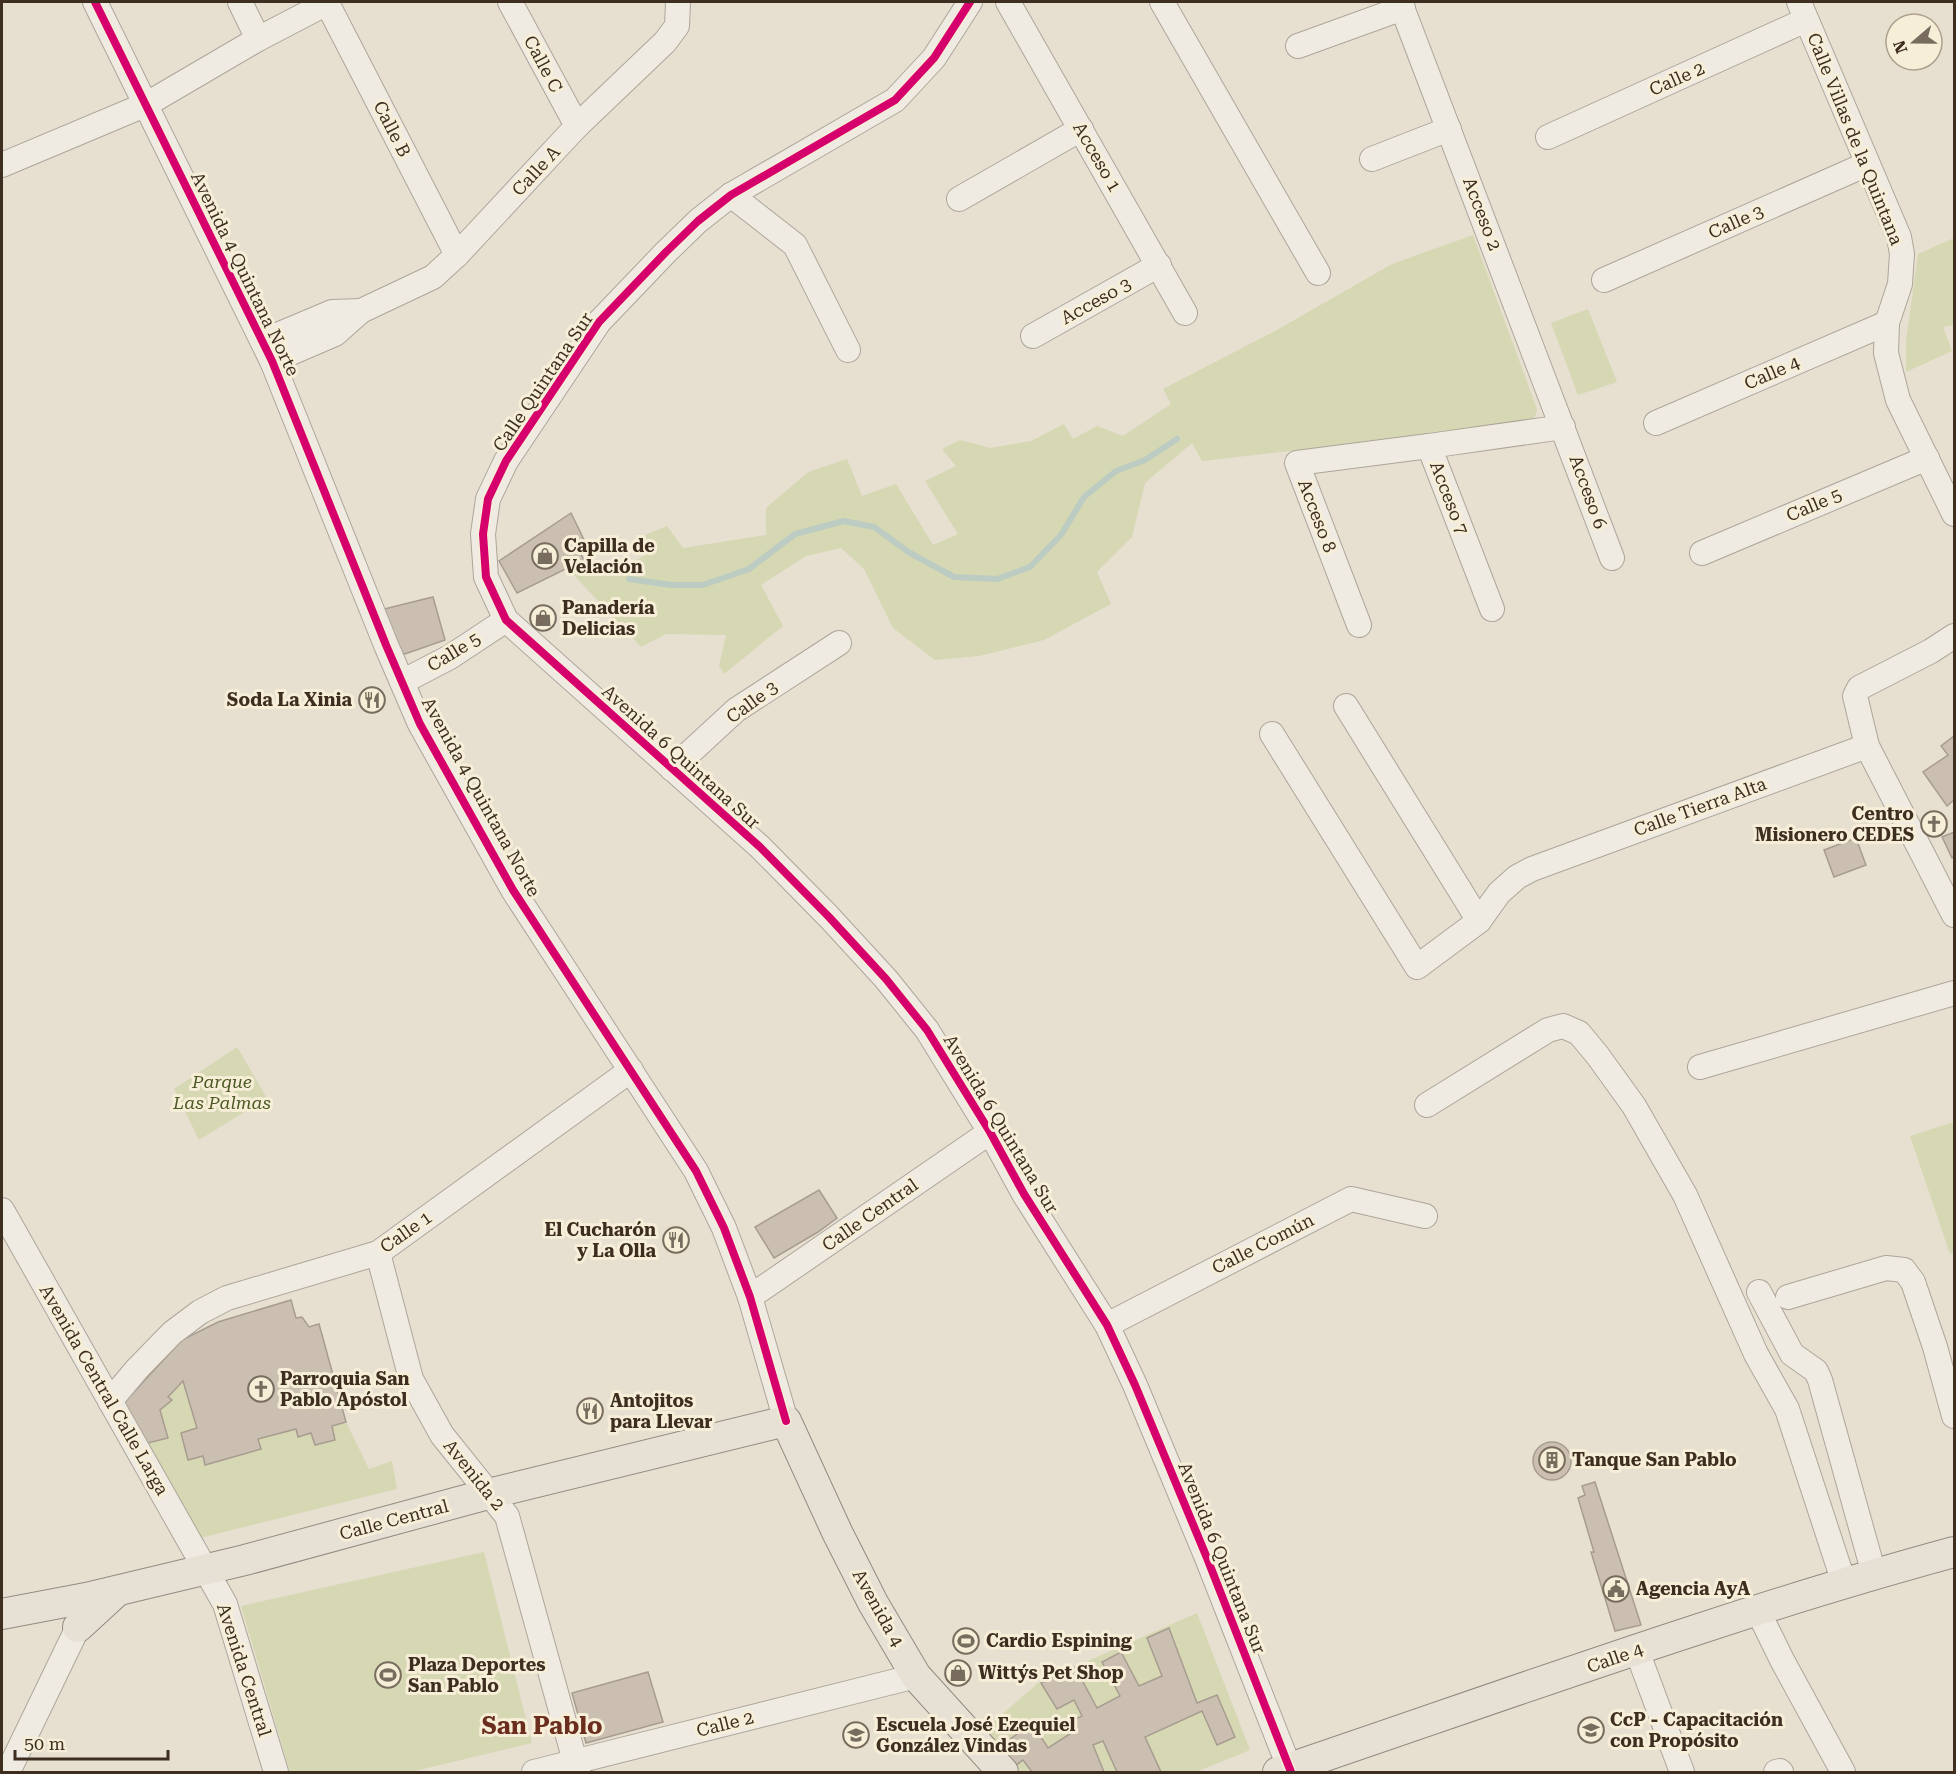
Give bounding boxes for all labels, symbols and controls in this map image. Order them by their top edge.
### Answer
north arrow [1884,12,1944,72]
street label: Calle Villas de la Quintana [1803,30,1908,248]
street label: Calle C [520,32,567,96]
text: N [1889,38,1911,56]
street label: Calle 2 [1646,57,1708,100]
street label: Calle B [369,97,415,160]
street label: Acceso 1 [1069,118,1126,195]
street label: Calle A [507,141,564,200]
street label: Avenida 4 Quintana Norte [187,168,304,379]
street label: Acceso 2 [1459,174,1506,253]
street label: Calle 3 [1705,200,1767,243]
street label: Acceso 3 [1057,273,1134,328]
street label: Calle Quintana Sur [488,308,597,455]
street label: Calle 4 [1741,351,1803,394]
street label: Acceso 6 [1565,452,1611,531]
street label: Acceso 7 [1426,458,1473,537]
street label: Acceso 8 [1294,476,1341,555]
street label: Calle 5 [1783,483,1845,526]
place label: Capilla de Velación [564,535,655,577]
shop icon: Capilla de Velación [530,541,560,571]
place label: Panadería Delicias [562,597,655,639]
shop icon: Panadería Delicias [528,603,558,633]
street label: Calle 5 [423,628,484,676]
street label: Calle 3 [722,676,781,727]
street label: Avenida 6 Quintana Sur [598,680,764,833]
restaurant icon: Soda La Xinia [357,685,387,715]
place label: Soda La Xinia [227,689,352,710]
street label: Avenida 4 Quintana Norte [418,694,545,900]
street label: Calle Tierra Alta [1631,773,1769,840]
place label: Centro Misionero CEDES [1755,803,1914,845]
church icon: Centro Misionero CEDES [1919,809,1949,839]
street label: Avenida 6 Quintana Sur [940,1031,1063,1217]
park label: Parque Las Palmas [172,1071,271,1113]
street label: Calle Central [818,1174,922,1255]
street label: Calle 1 [376,1206,436,1257]
street label: Calle Común [1208,1209,1317,1278]
place label: El Cucharón y La Olla [544,1219,656,1261]
restaurant icon: El Cucharón y La Olla [661,1225,691,1255]
street label: Avenida Central Calle Larga [35,1281,174,1499]
place label: Parroquia San Pablo Apóstol [280,1368,410,1410]
church icon: Parroquia San Pablo Apóstol [246,1374,276,1404]
place label: Antojitos para Llevar [610,1390,712,1432]
restaurant icon: Antojitos para Llevar [575,1396,605,1426]
street label: Avenida 2 [439,1435,509,1514]
building icon: Tanque San Pablo [1537,1445,1567,1475]
place label: Tanque San Pablo [1572,1449,1737,1470]
street label: Avenida 6 Quintana Sur [1174,1459,1271,1657]
street label: Calle Central [337,1495,451,1544]
street label: Avenida 4 [849,1565,908,1650]
public building icon: Agencia AyA [1601,1574,1631,1604]
place label: Agencia AyA [1636,1578,1750,1599]
street label: Avenida Central [213,1601,276,1740]
sports icon: Cardio Espining [951,1626,981,1656]
place label: Cardio Espining [986,1630,1133,1651]
street label: Calle 4 [1584,1638,1646,1677]
place label: Plaza Deportes San Pablo [408,1654,546,1696]
shop icon: Witty´s Pet Shop [943,1658,973,1688]
sports icon: Plaza Deportes San Pablo [373,1660,403,1690]
place label: Witty´s Pet Shop [978,1662,1124,1683]
street label: Calle 2 [694,1706,756,1741]
place label: CcP - Capacitación con Propósito [1610,1709,1783,1751]
district label: San Pablo [481,1712,603,1740]
place label: Escuela José Ezequiel González Vindas [876,1714,1075,1756]
school or university icon: CcP - Capacitación con Propósito [1576,1715,1606,1745]
school or university icon: Escuela José Ezequiel González Vindas [841,1720,871,1750]
scale bar [15,1723,168,1761]
text: 50 m [24,1733,65,1754]

